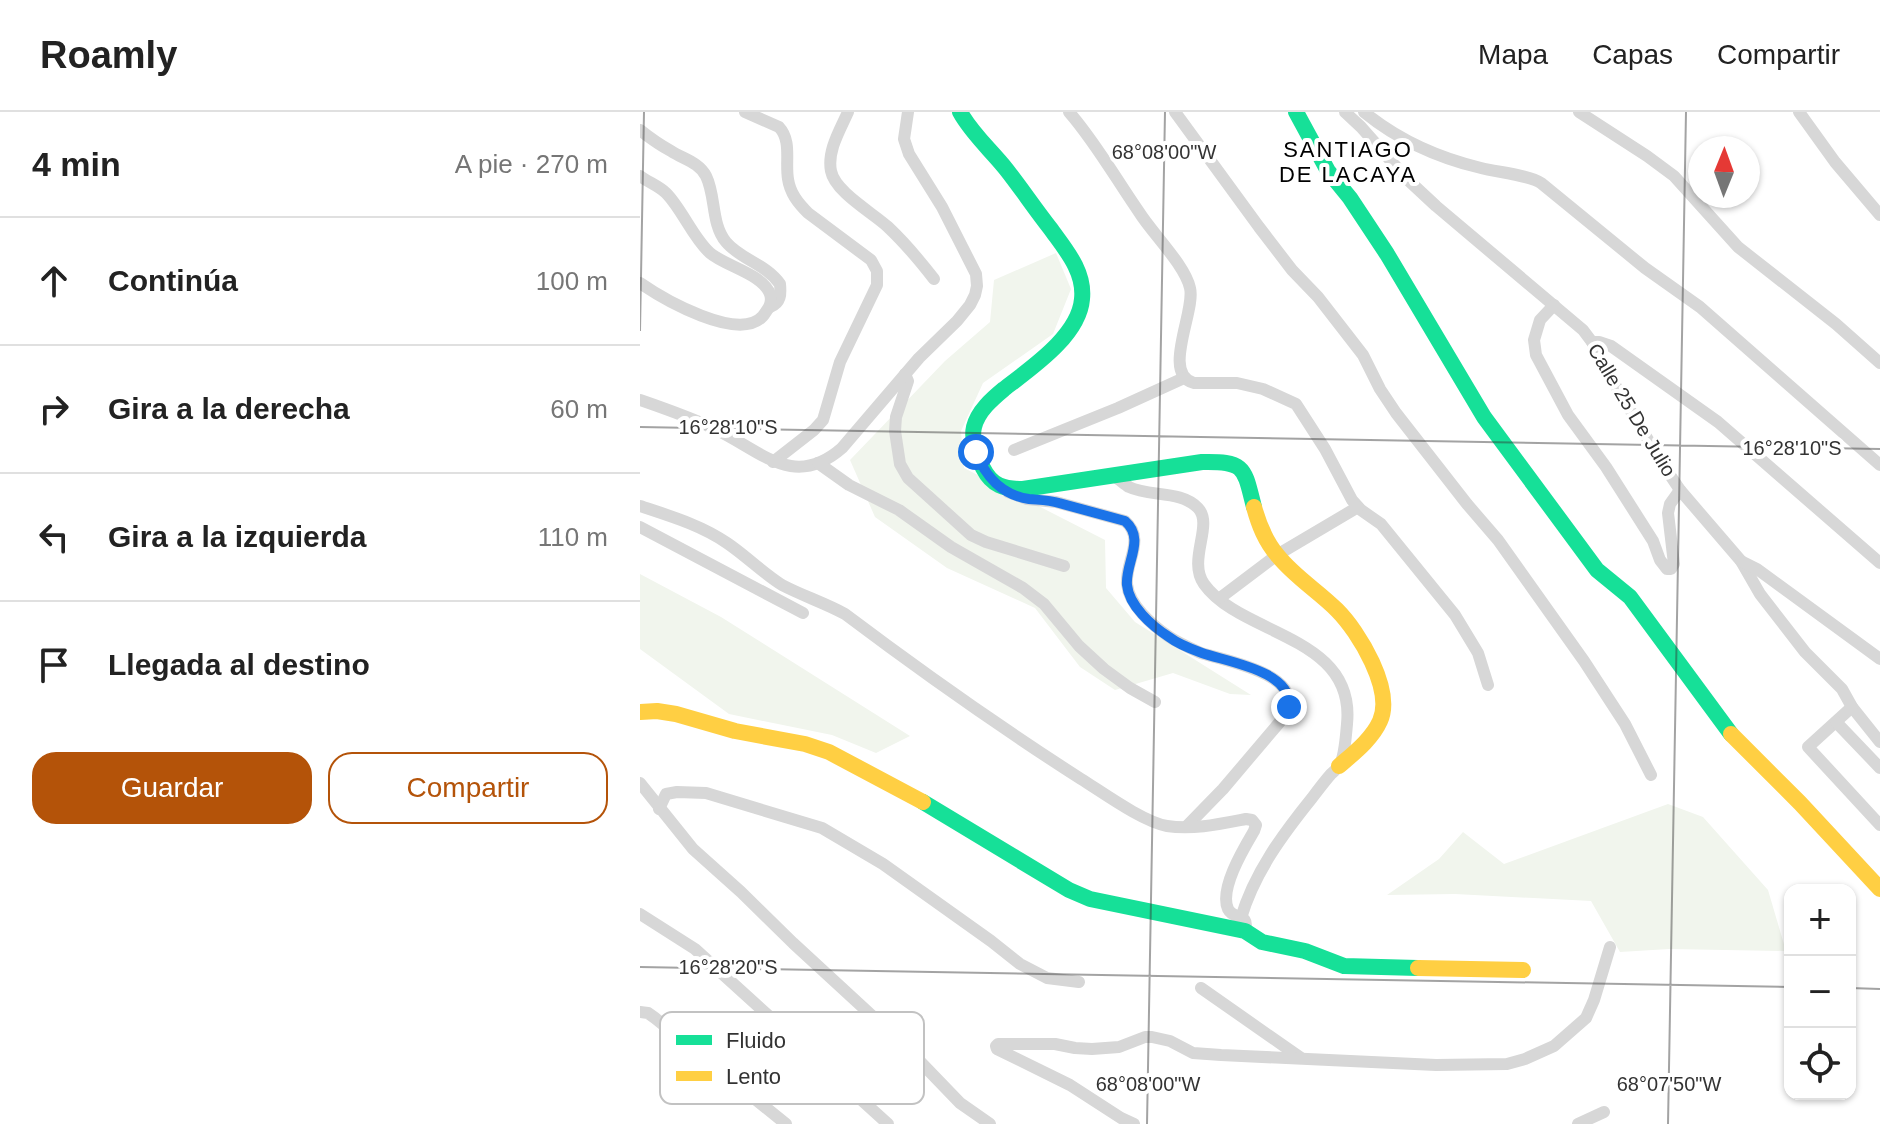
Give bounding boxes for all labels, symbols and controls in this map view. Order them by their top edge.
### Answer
text: Roamly [40,34,177,76]
text: Mapa [1478,39,1548,70]
text: Capas [1592,39,1673,70]
text: Compartir [1717,39,1840,70]
north arrow [1688,136,1760,208]
district label: SANTIAGO DE LACAYA [1279,137,1417,187]
text: 68°08'00"W [1112,141,1216,163]
text: 4 min [32,145,121,183]
text: A pie · 270 m [455,149,608,179]
icon: ahead [32,259,76,303]
text: Continúa [108,264,238,297]
text: 100 m [536,266,608,296]
street label: Calle 25 De Julio [1584,340,1680,480]
icon: right [32,387,76,431]
text: Gira a la derecha [108,392,350,425]
text: 60 m [550,394,608,424]
text: 16°28'10"S [679,416,778,438]
route start [958,434,994,470]
text: 16°28'10"S [1743,437,1842,459]
icon: left [32,515,76,559]
text: Gira a la izquierda [108,520,366,553]
text: 110 m [538,522,608,552]
icon: arrive [32,643,76,687]
text: Llegada al destino [108,648,370,681]
route end [1271,689,1307,725]
button: Guardar [32,752,312,824]
button: Compartir [328,752,608,824]
map controls [1784,884,1856,1100]
button: + [1784,884,1856,956]
text: 16°28'20"S [679,956,778,978]
button: − [1784,956,1856,1028]
legend [660,1012,924,1104]
text: Fluido [726,1028,786,1053]
button: locate [1784,1028,1856,1100]
text: Lento [726,1064,781,1089]
text: 68°08'00"W [1096,1073,1200,1095]
text: 68°07'50"W [1617,1073,1721,1095]

